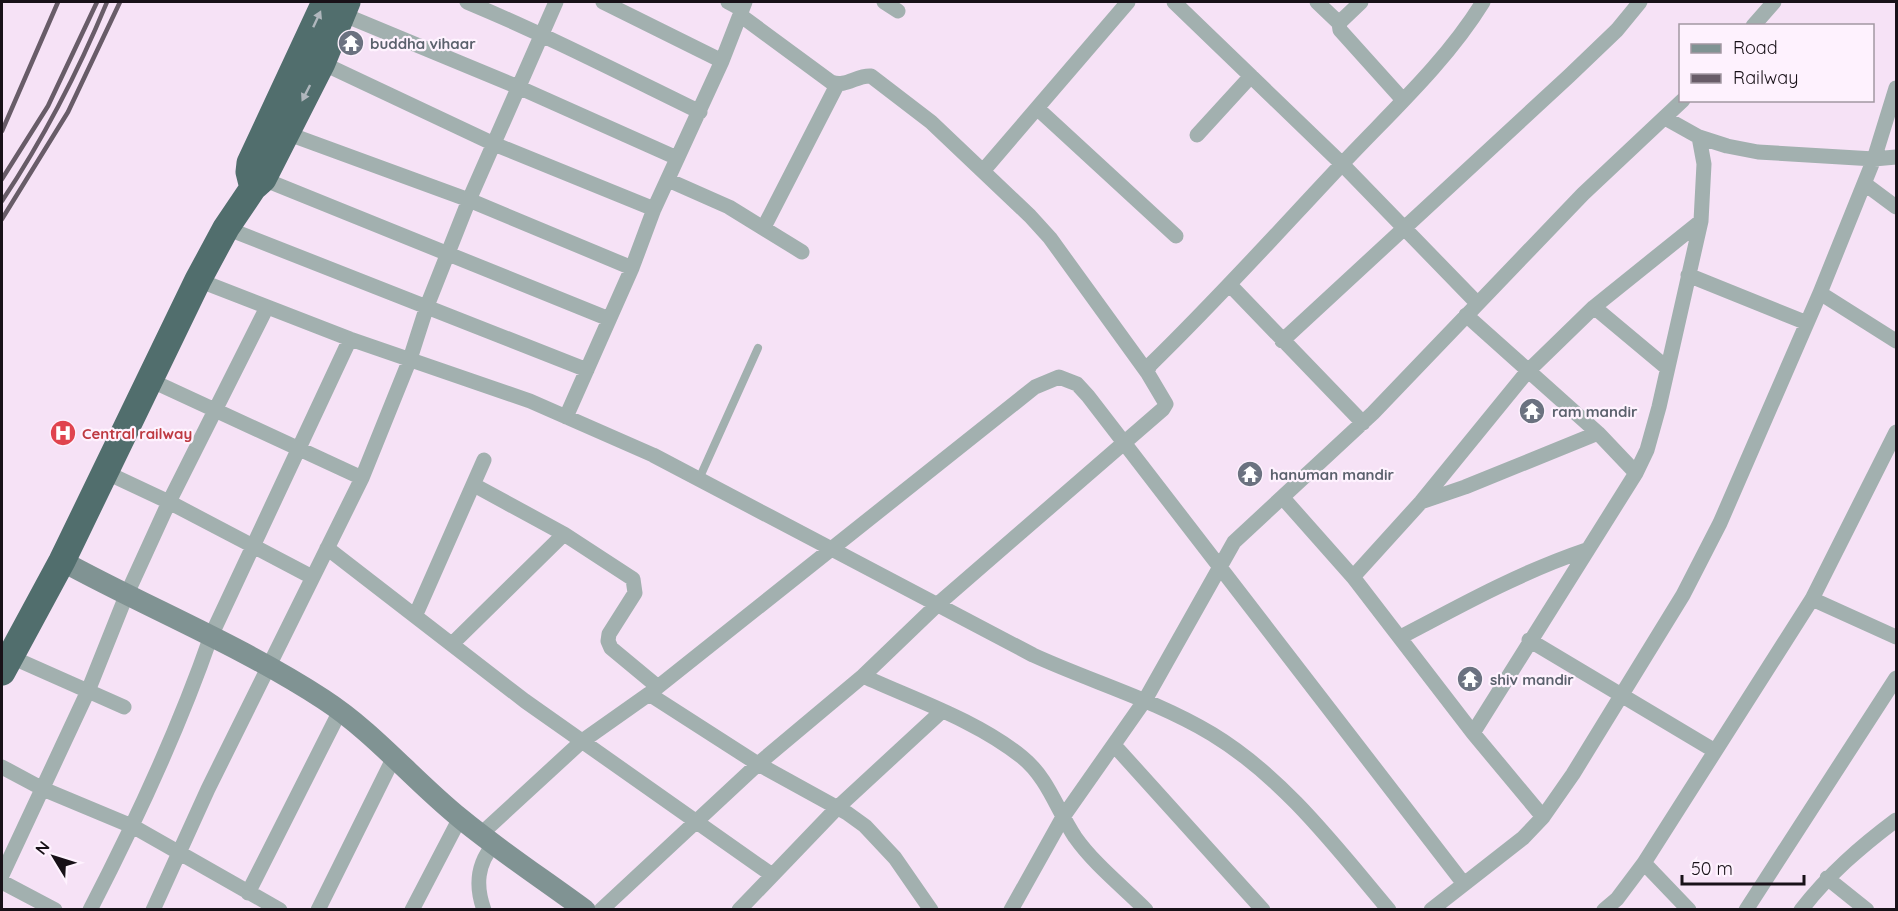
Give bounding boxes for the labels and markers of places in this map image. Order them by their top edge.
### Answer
temple icon: buddha vihaar [336,28,366,58]
place label: buddha vihaar [370,34,476,53]
temple icon: ram mandir [1517,396,1547,426]
place label: ram mandir [1552,402,1638,421]
hospital icon: Central railway [48,418,78,448]
place label: Central railway [82,424,192,443]
temple icon: hanuman mandir [1235,459,1265,489]
place label: hanuman mandir [1270,465,1394,484]
temple icon: shiv mandir [1455,664,1485,694]
place label: shiv mandir [1490,670,1574,689]

